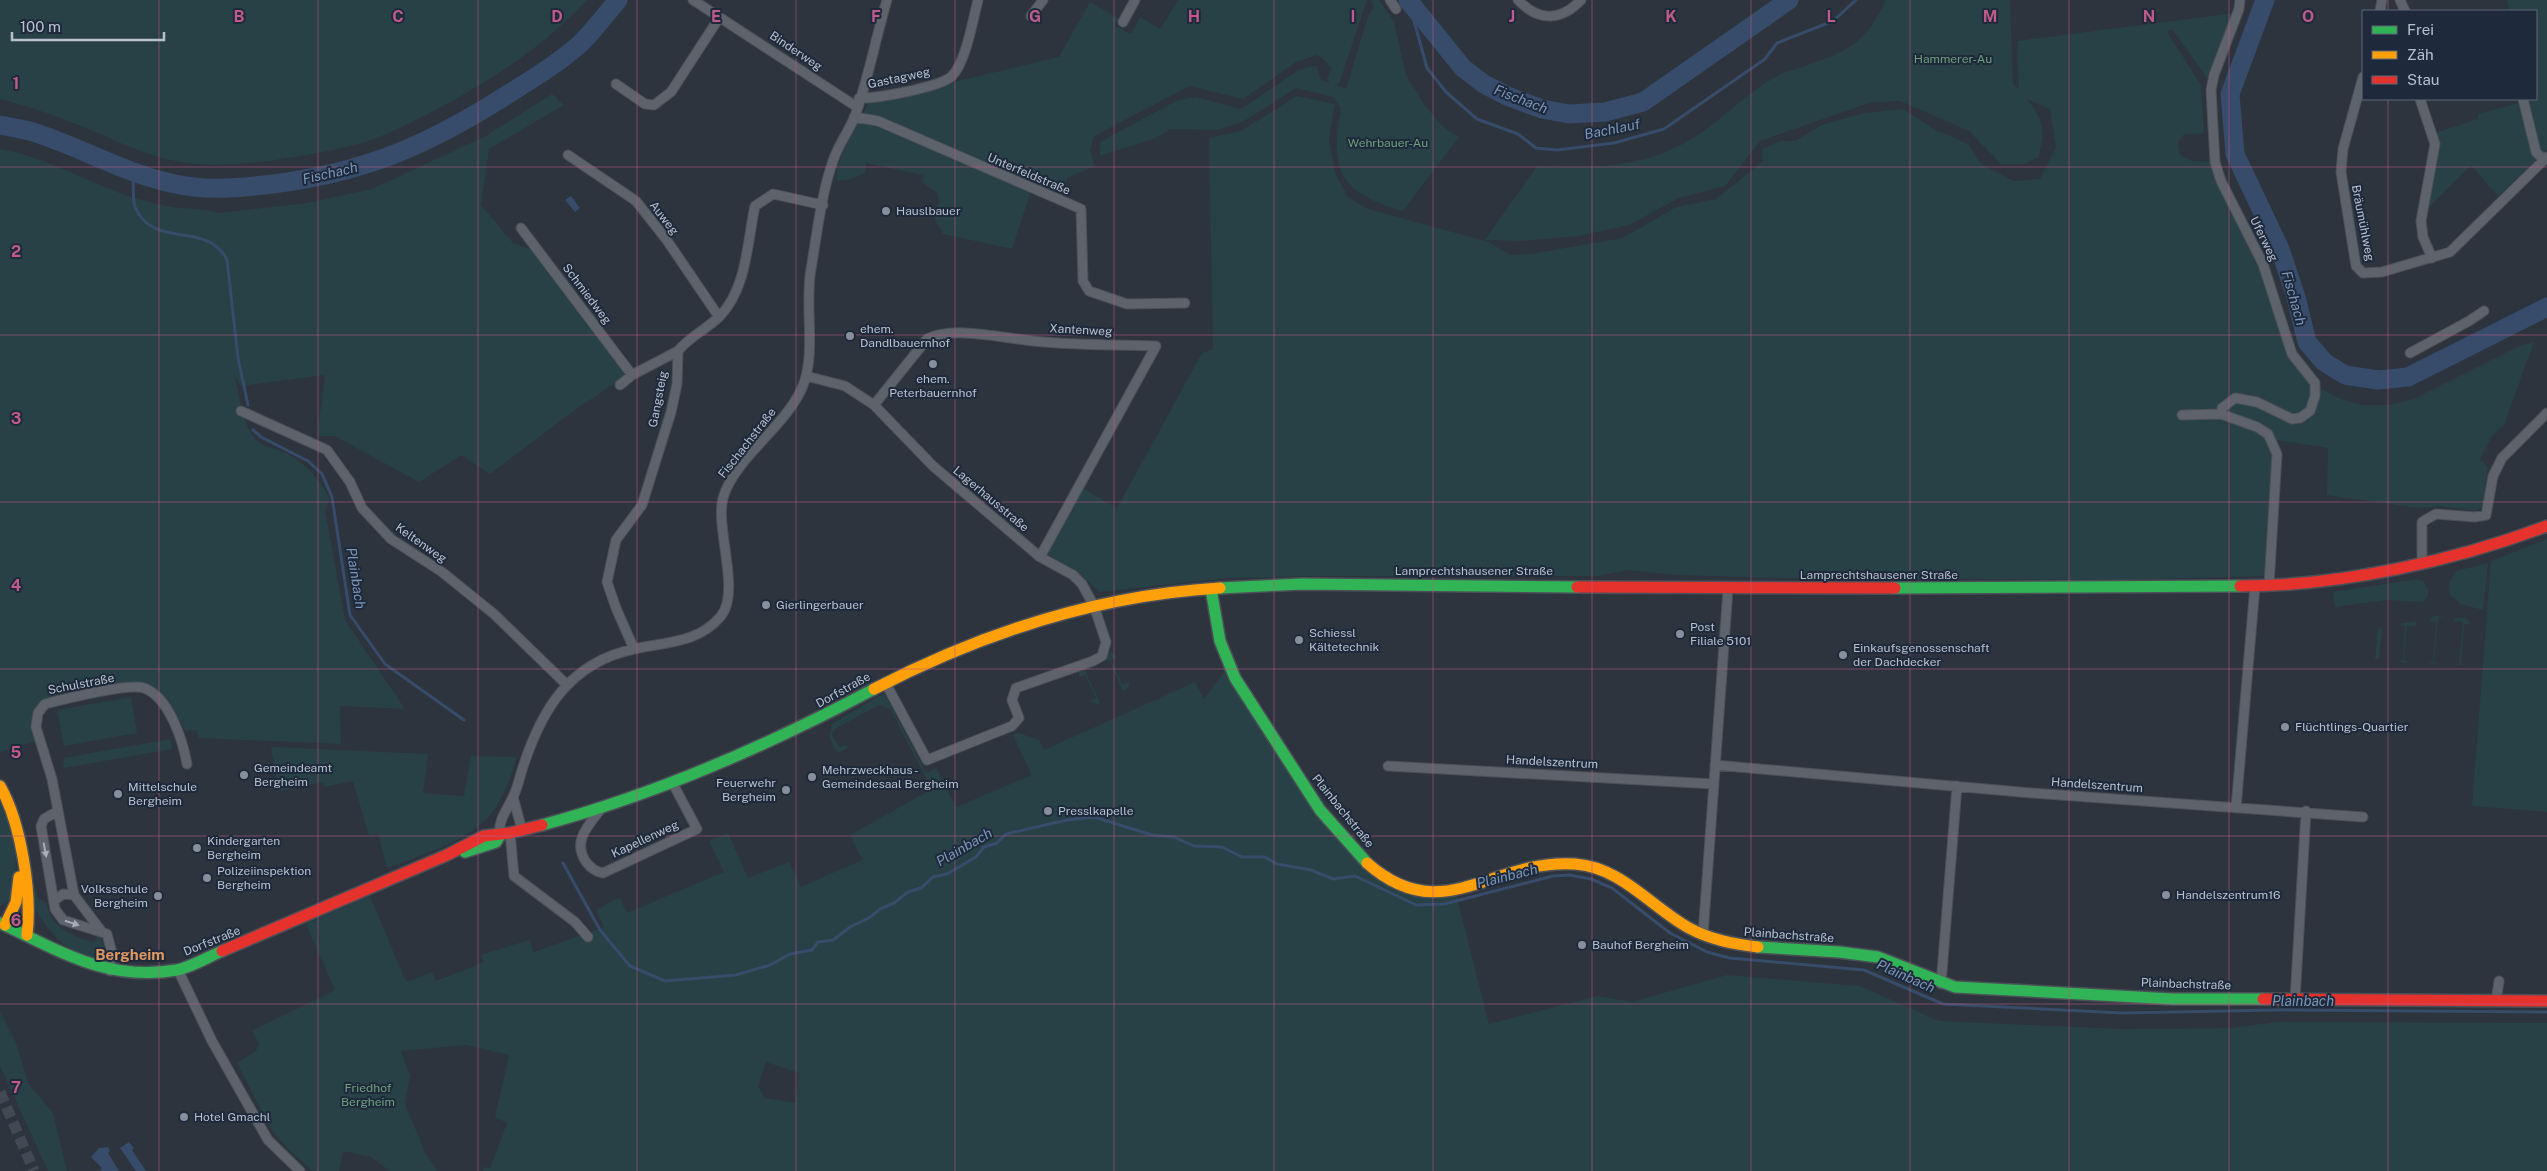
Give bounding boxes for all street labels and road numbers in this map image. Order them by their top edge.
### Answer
street label: Binderweg [767,28,825,74]
street label: Gastagweg [866,65,932,91]
street label: Unterfeldstraße [985,150,1073,198]
street label: Bräumühlweg [2349,184,2377,262]
street label: Auweg [647,198,681,238]
street label: Uferweg [2247,214,2281,264]
street label: Schmiedweg [560,261,614,327]
street label: Xantenweg [1049,321,1113,339]
street label: Gangsteig [646,370,670,428]
street label: Fischachstraße [715,405,779,481]
street label: Lagerhausstraße [950,463,1032,535]
street label: Keltenweg [393,520,449,566]
street label: Lamprechtshausener Straße [1395,564,1553,578]
street label: Lamprechtshausener Straße [1800,568,1958,582]
street label: Dorfstraße [813,669,873,711]
street label: Schulstraße [47,671,116,697]
street label: Handelszentrum [1506,753,1598,771]
street label: Plainbachstraße [1309,771,1377,851]
street label: Handelszentrum [2051,775,2143,795]
street label: Kapellenweg [609,817,681,861]
street label: Dorfstraße [181,923,243,959]
street label: Plainbachstraße [1743,925,1835,945]
street label: Plainbachstraße [2141,975,2232,993]

